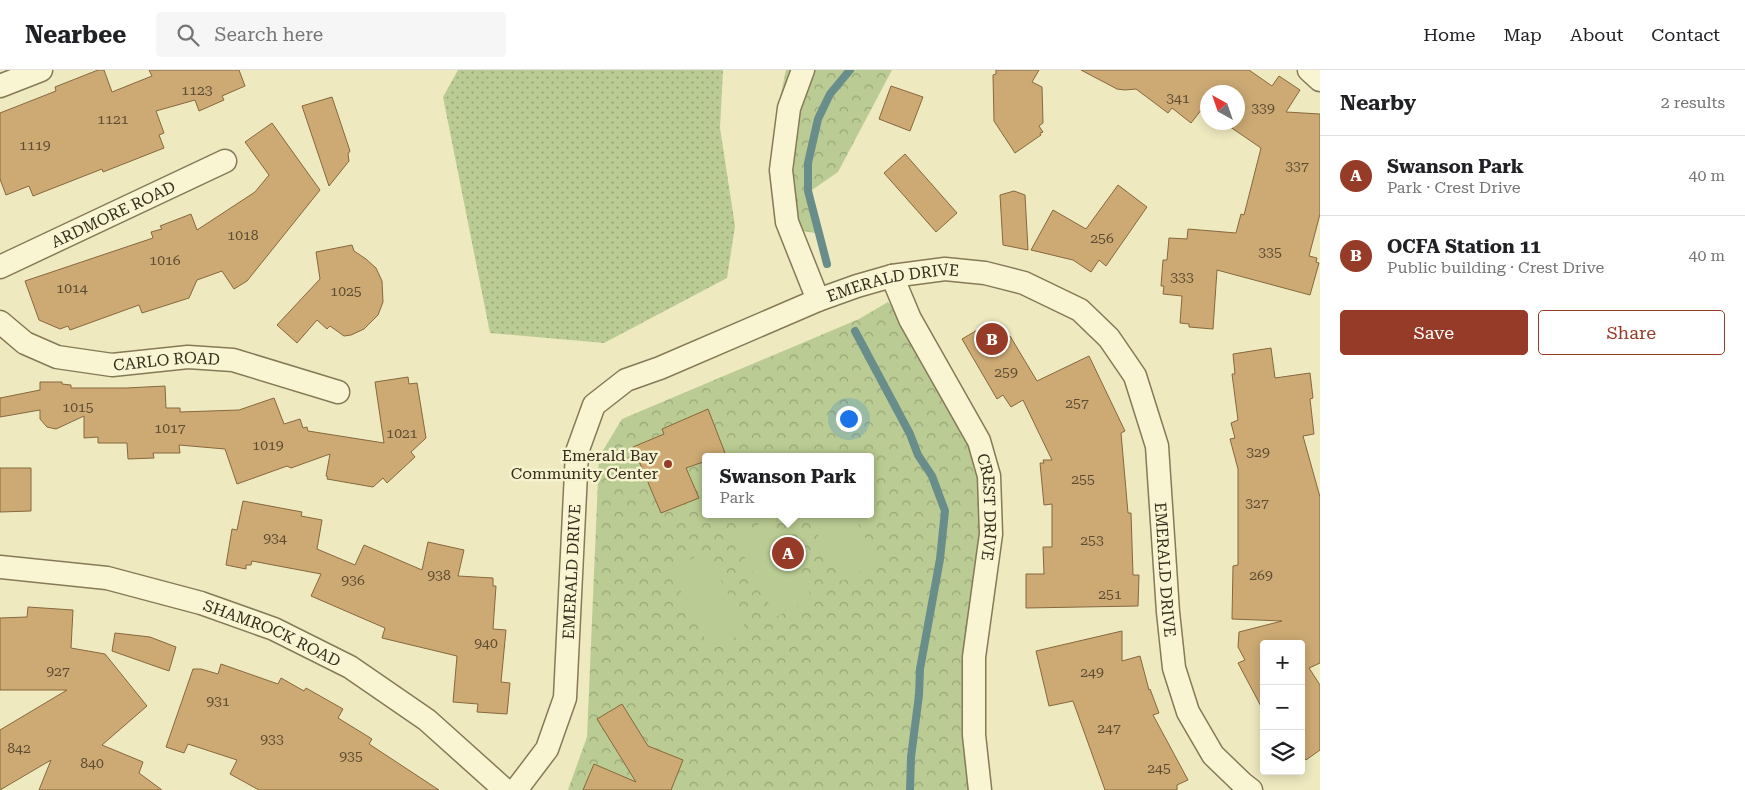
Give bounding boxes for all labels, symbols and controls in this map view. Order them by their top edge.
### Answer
search box [156,12,506,57]
text: Nearbee [25,21,126,49]
icon: search [174,21,202,49]
text: Search here [214,23,323,46]
text: Home [1423,24,1475,45]
text: Map [1503,24,1542,45]
text: About [1570,24,1623,45]
text: Contact [1651,24,1720,45]
house number: 1123 [181,82,213,98]
north arrow [1200,85,1245,130]
house number: 341 [1166,90,1190,106]
text: Nearby [1340,91,1416,115]
text: 2 results [1661,93,1725,112]
house number: 339 [1251,100,1275,116]
house number: 1121 [97,111,129,127]
house number: 1119 [19,137,51,153]
text: Swanson Park [1387,155,1524,178]
house number: 337 [1285,158,1309,174]
text: A [1350,166,1362,185]
text: 40 m [1688,166,1725,185]
street label: ARDMORE ROAD [48,177,178,252]
text: Park · Crest Drive [1387,178,1521,197]
house number: 1018 [227,227,259,243]
house number: 256 [1090,230,1114,246]
text: OCFA Station 11 [1387,235,1541,258]
house number: 335 [1258,244,1282,260]
text: B [1350,246,1362,265]
text: 40 m [1688,246,1725,265]
house number: 1016 [149,252,181,268]
text: Public building · Crest Drive [1387,258,1604,277]
street label: EMERALD DRIVE [824,259,960,306]
house number: 333 [1170,269,1194,285]
house number: 1014 [56,280,88,296]
house number: 1025 [330,283,362,299]
button: Save [1340,310,1528,355]
button: Share [1538,310,1725,355]
pin: B [976,320,1008,358]
street label: CARLO ROAD [112,348,221,375]
house number: 259 [994,364,1018,380]
house number: 257 [1065,395,1089,411]
house number: 1015 [62,399,94,415]
your location [836,406,862,432]
house number: 1017 [154,420,186,436]
house number: 1021 [386,425,418,441]
house number: 1019 [252,437,284,453]
house number: 329 [1246,444,1270,460]
place label: Emerald Bay Community Center [511,446,659,483]
street label: CREST DRIVE [973,451,1000,562]
popup [702,453,874,518]
marker: Emerald Bay Community Center [662,458,674,470]
text: Swanson Park [720,465,856,488]
house number: 255 [1071,471,1095,487]
text: Park [720,488,755,507]
house number: 327 [1245,495,1269,511]
street label: EMERALD DRIVE [1151,501,1180,638]
street label: EMERALD DRIVE [559,503,584,640]
house number: 934 [263,530,287,546]
house number: 253 [1080,532,1104,548]
pin: A [772,534,804,572]
house number: 938 [427,567,451,583]
house number: 269 [1249,567,1273,583]
house number: 936 [341,572,365,588]
house number: 251 [1098,586,1122,602]
street label: SHAMROCK ROAD [201,596,344,671]
house number: 940 [474,635,498,651]
map controls [1260,640,1305,775]
button: + [1260,640,1305,685]
house number: 927 [46,663,70,679]
house number: 249 [1080,664,1104,680]
button: − [1260,685,1305,730]
house number: 931 [206,693,230,709]
house number: 247 [1097,720,1121,736]
button: layers [1260,730,1305,775]
house number: 933 [260,731,284,747]
house number: 842 [7,740,31,756]
house number: 935 [339,748,363,764]
house number: 840 [80,755,104,771]
house number: 245 [1147,760,1171,776]

